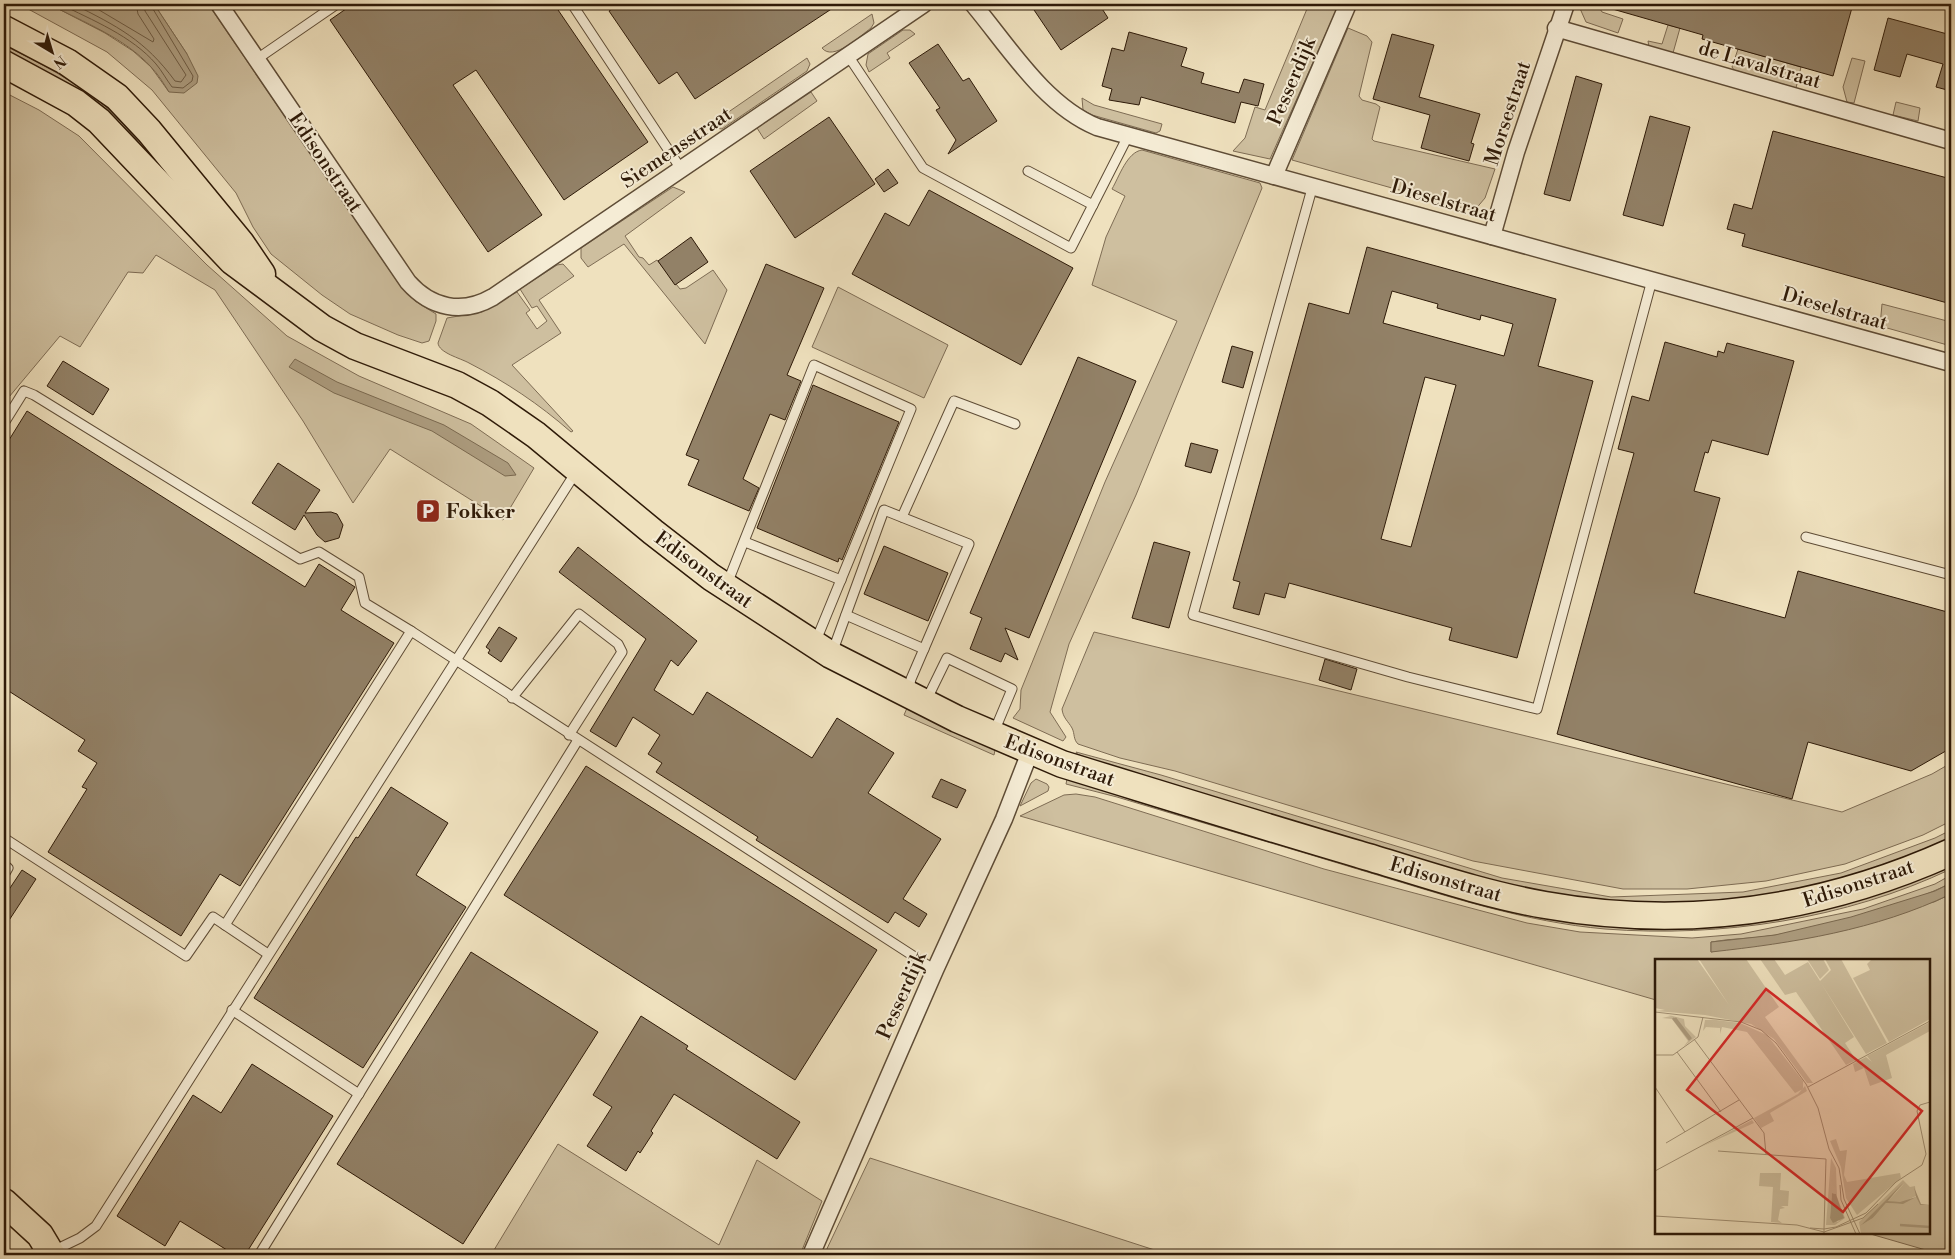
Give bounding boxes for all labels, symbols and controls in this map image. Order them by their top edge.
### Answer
north arrow [28,28,78,78]
street label: Pesserdijk [1263,32,1323,129]
street label: de Lavalstraat [1695,36,1824,95]
text: N [49,51,69,72]
street label: Morsestraat [1480,58,1537,169]
street label: Siemensstraat [617,102,737,194]
street label: Edisonstraat [282,108,367,218]
street label: Dieselstraat [1388,174,1499,228]
street label: Dieselstraat [1779,282,1890,336]
parking icon: Fokker [415,498,441,524]
place label: Fokker [446,500,515,525]
street label: Edisonstraat [649,526,757,614]
street label: Edisonstraat [1001,730,1118,793]
street label: Edisonstraat [1387,852,1505,908]
street label: Edisonstraat [1800,855,1917,914]
street label: Pesserdijk [872,947,933,1043]
inset map [1655,959,1930,1234]

